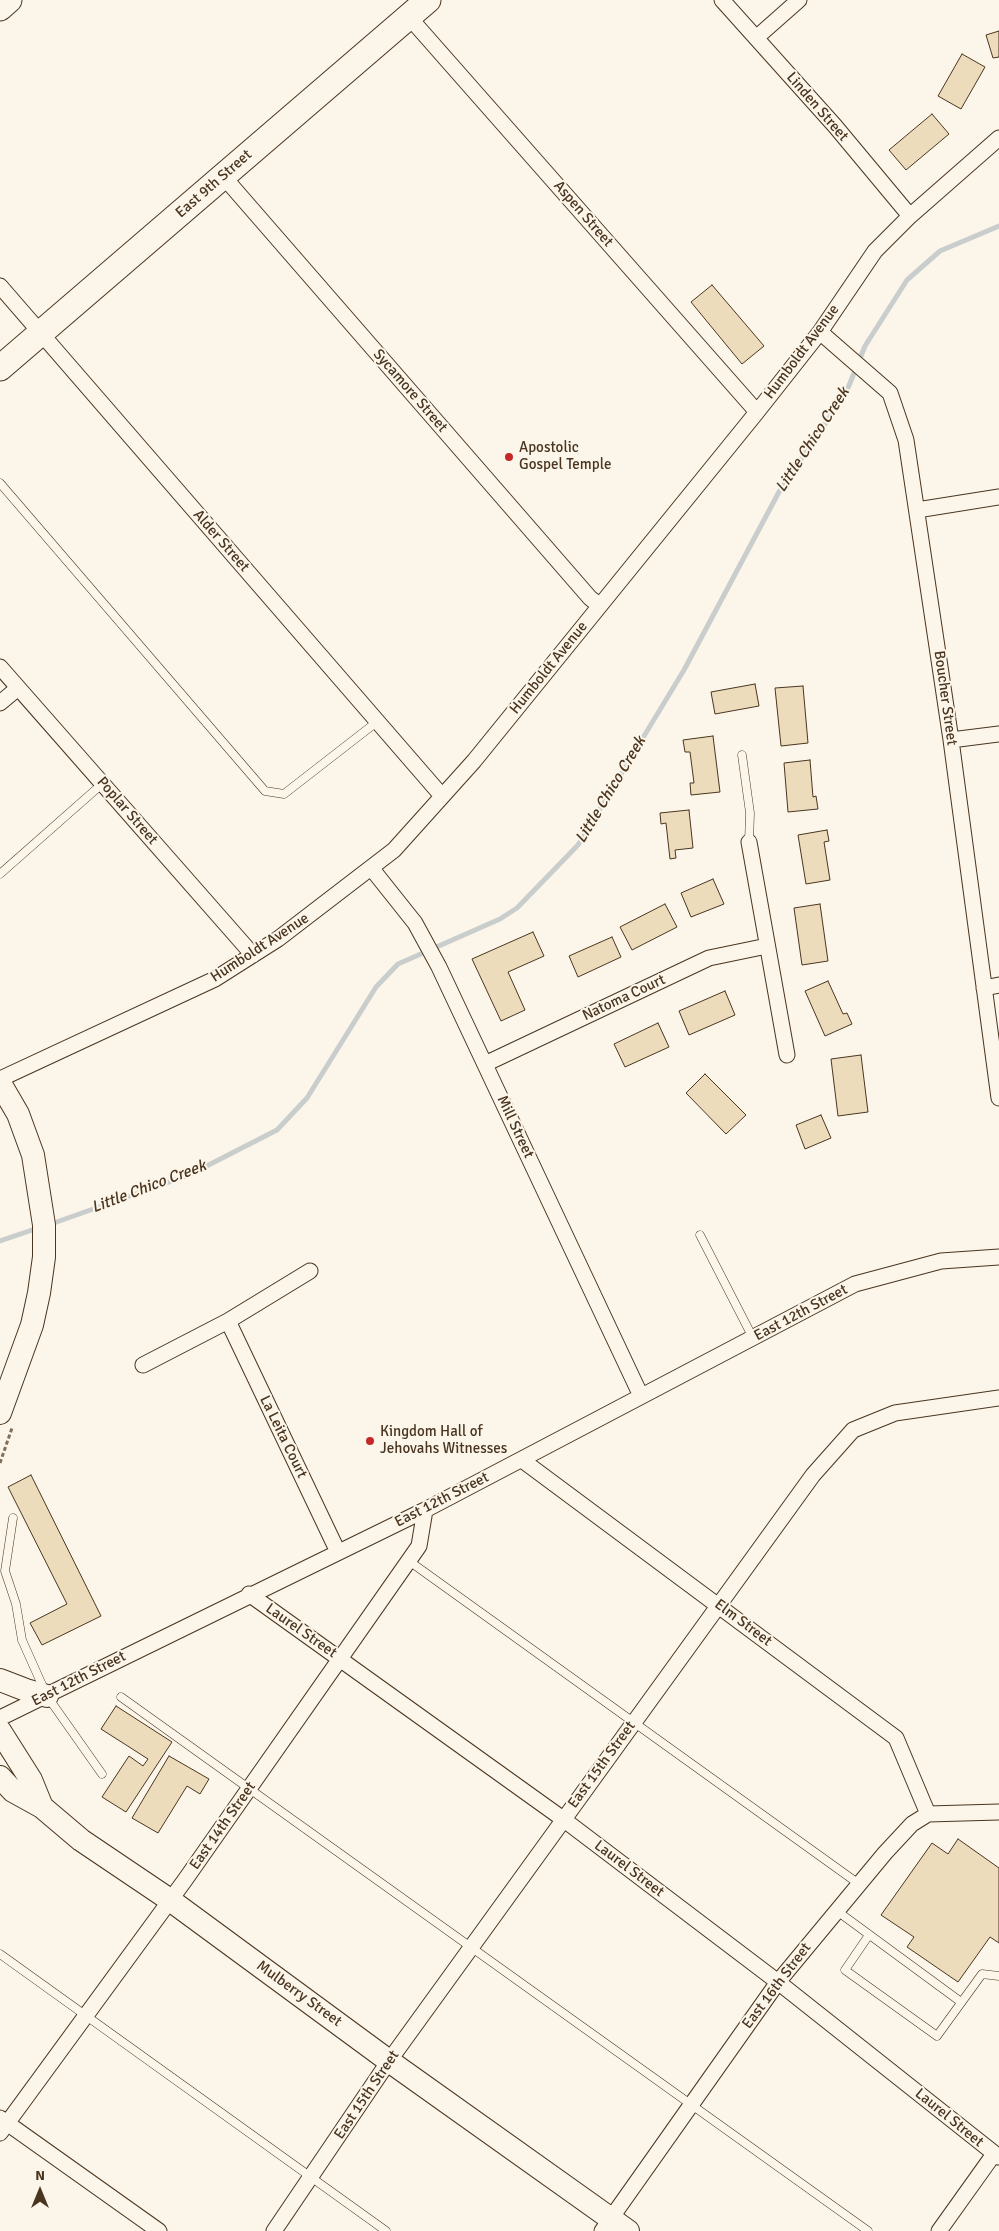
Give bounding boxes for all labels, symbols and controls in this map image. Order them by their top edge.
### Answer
street label: Linden Street [782,69,852,145]
street label: East 9th Street [172,146,256,222]
street label: Aspen Street [549,177,617,251]
street label: Humboldt Avenue [761,301,843,403]
street label: Sycamore Street [369,346,451,436]
water label: Little Chico Creek [772,384,854,496]
place label: Apostolic Gospel Temple [519,439,611,474]
marker: Apostolic Gospel Temple [503,451,515,463]
street label: Alder Street [189,506,253,576]
street label: Humboldt Avenue [506,618,592,718]
street label: Boucher Street [929,649,961,747]
water label: Little Chico Creek [572,733,650,847]
street label: Poplar Street [93,773,161,849]
street label: Humboldt Avenue [207,909,313,987]
street label: Natoma Court [580,971,668,1025]
street label: Mill Street [493,1093,537,1161]
water label: Little Chico Creek [89,1156,209,1218]
street label: East 12th Street [751,1281,851,1345]
street label: La Leita Court [255,1393,311,1481]
place label: Kingdom Hall of Jehovahs Witnesses [380,1423,507,1458]
marker: Kingdom Hall of Jehovahs Witnesses [364,1435,376,1447]
street label: East 12th Street [392,1469,492,1531]
street label: Elm Street [711,1596,775,1650]
street label: Laurel Street [262,1600,340,1662]
street label: East 12th Street [29,1648,129,1710]
street label: East 15th Street [564,1718,640,1812]
street label: East 14th Street [186,1779,260,1873]
street label: Laurel Street [590,1837,668,1901]
street label: East 16th Street [739,1939,815,2033]
street label: Mulberry Street [253,1957,345,2031]
street label: East 15th Street [331,2047,403,2143]
street label: Laurel Street [911,2085,987,2151]
north arrow [15,2166,65,2216]
text: N [35,2167,45,2184]

